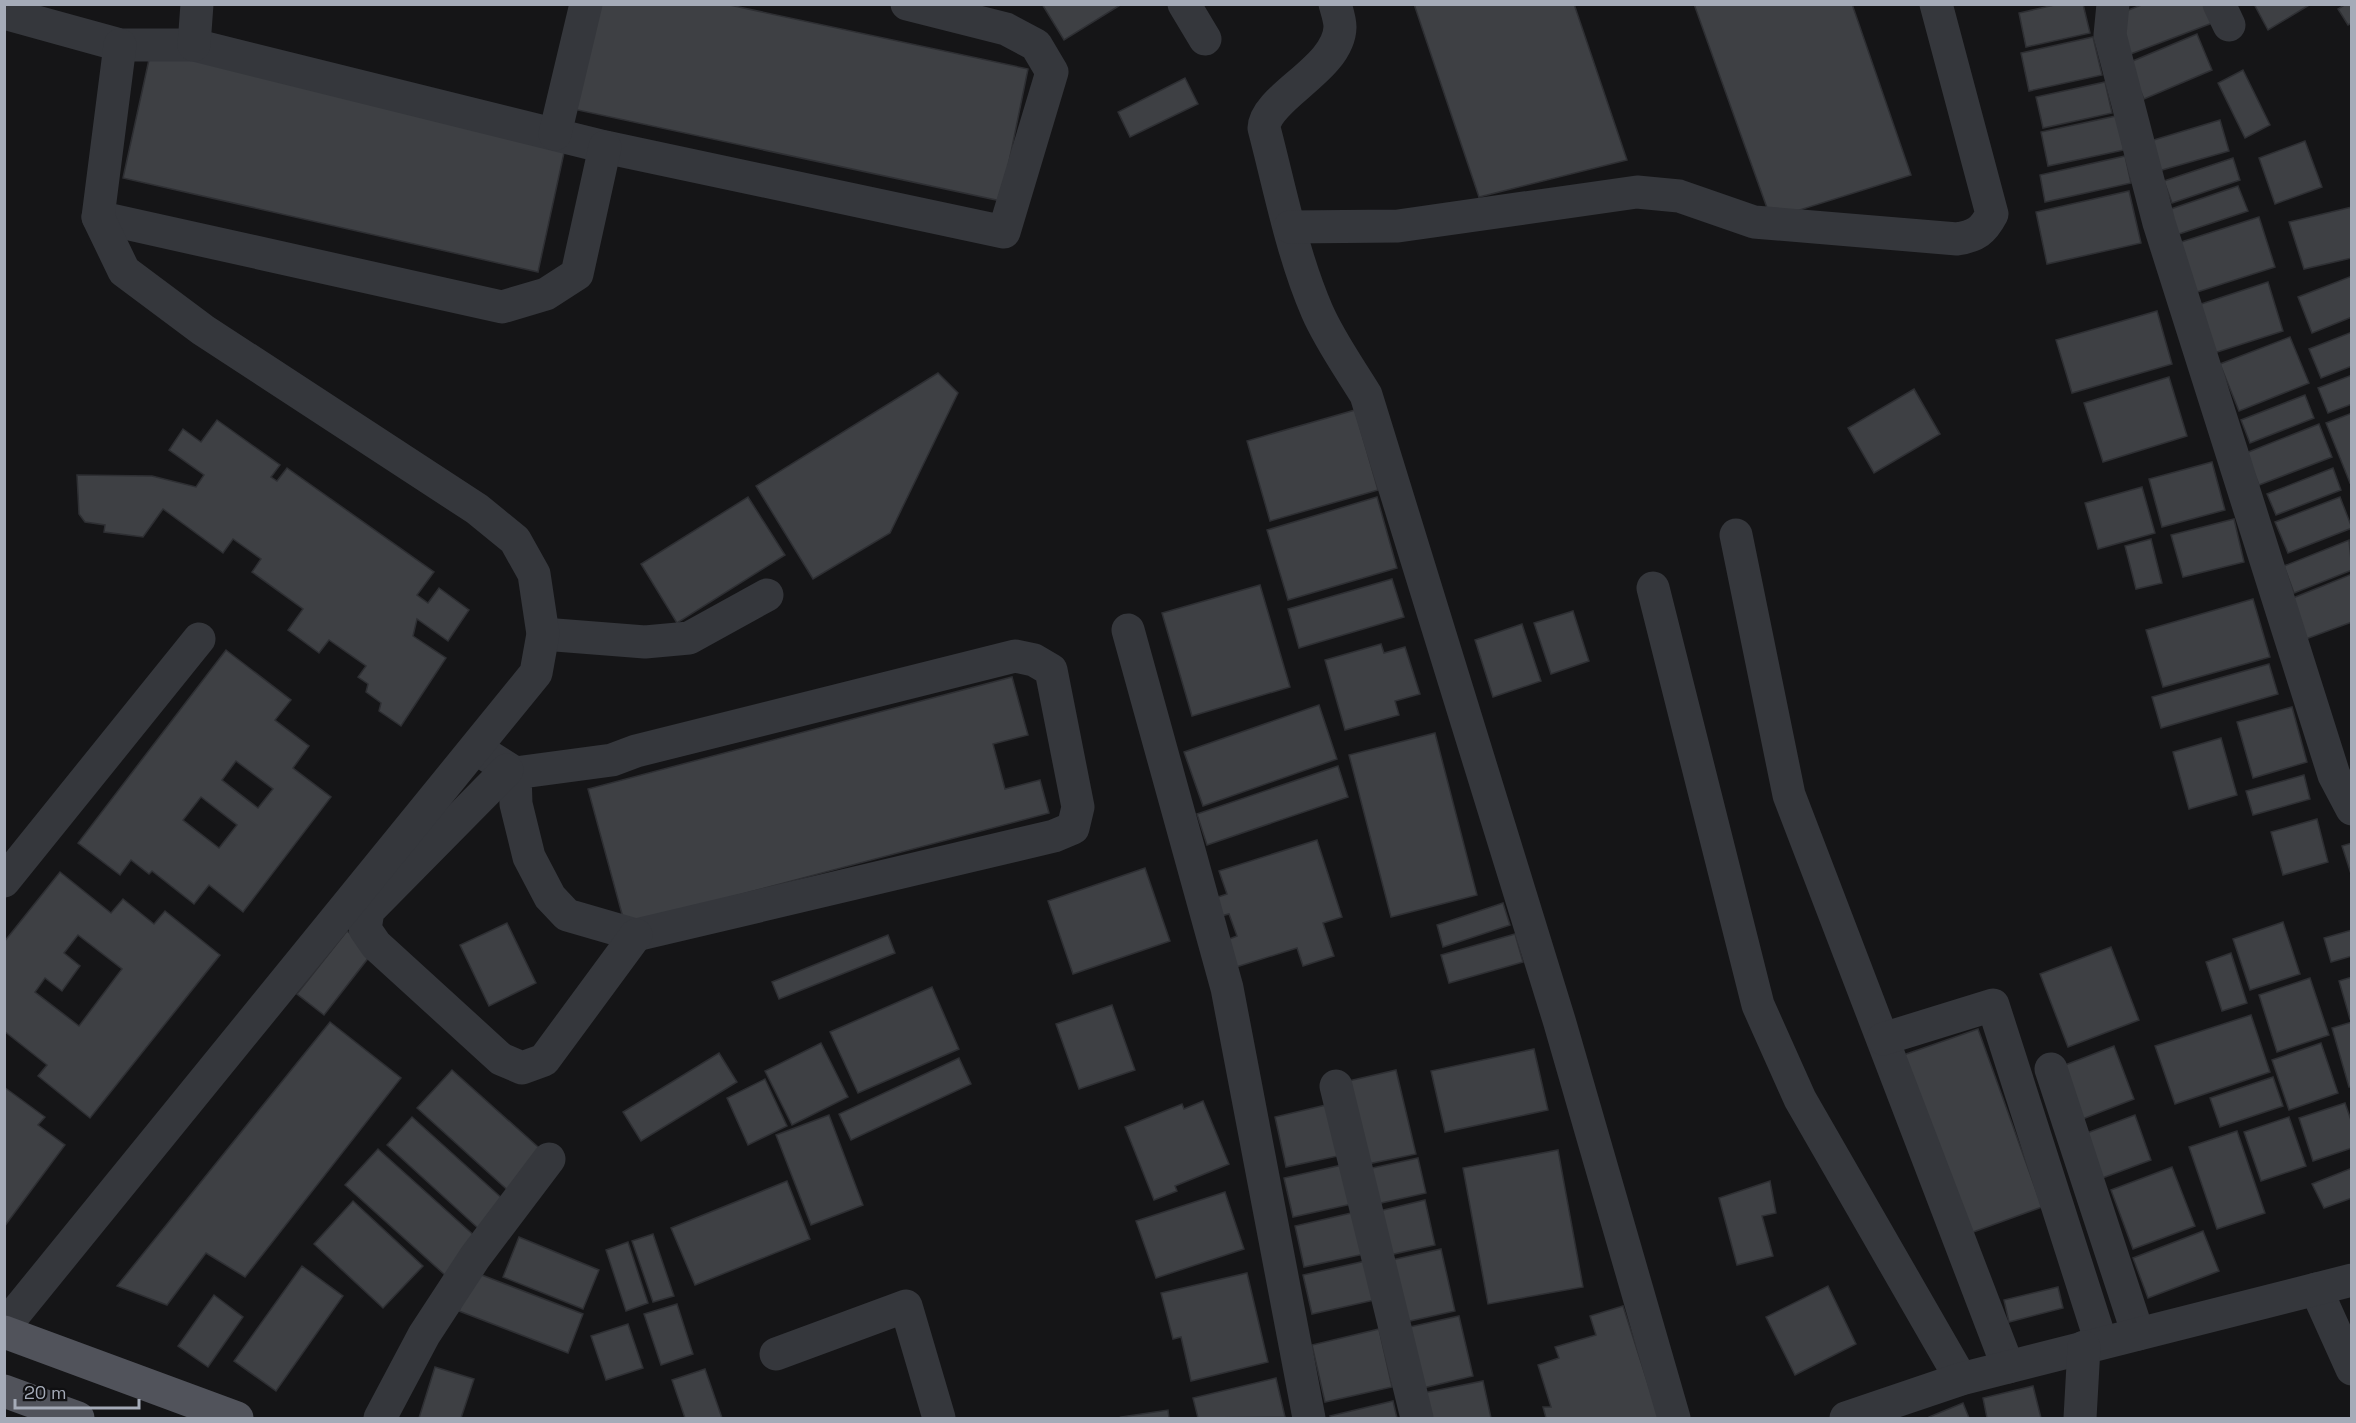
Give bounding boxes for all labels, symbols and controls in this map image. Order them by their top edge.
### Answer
scale bar [15,1372,140,1410]
text: 20 m [24,1381,67,1404]

